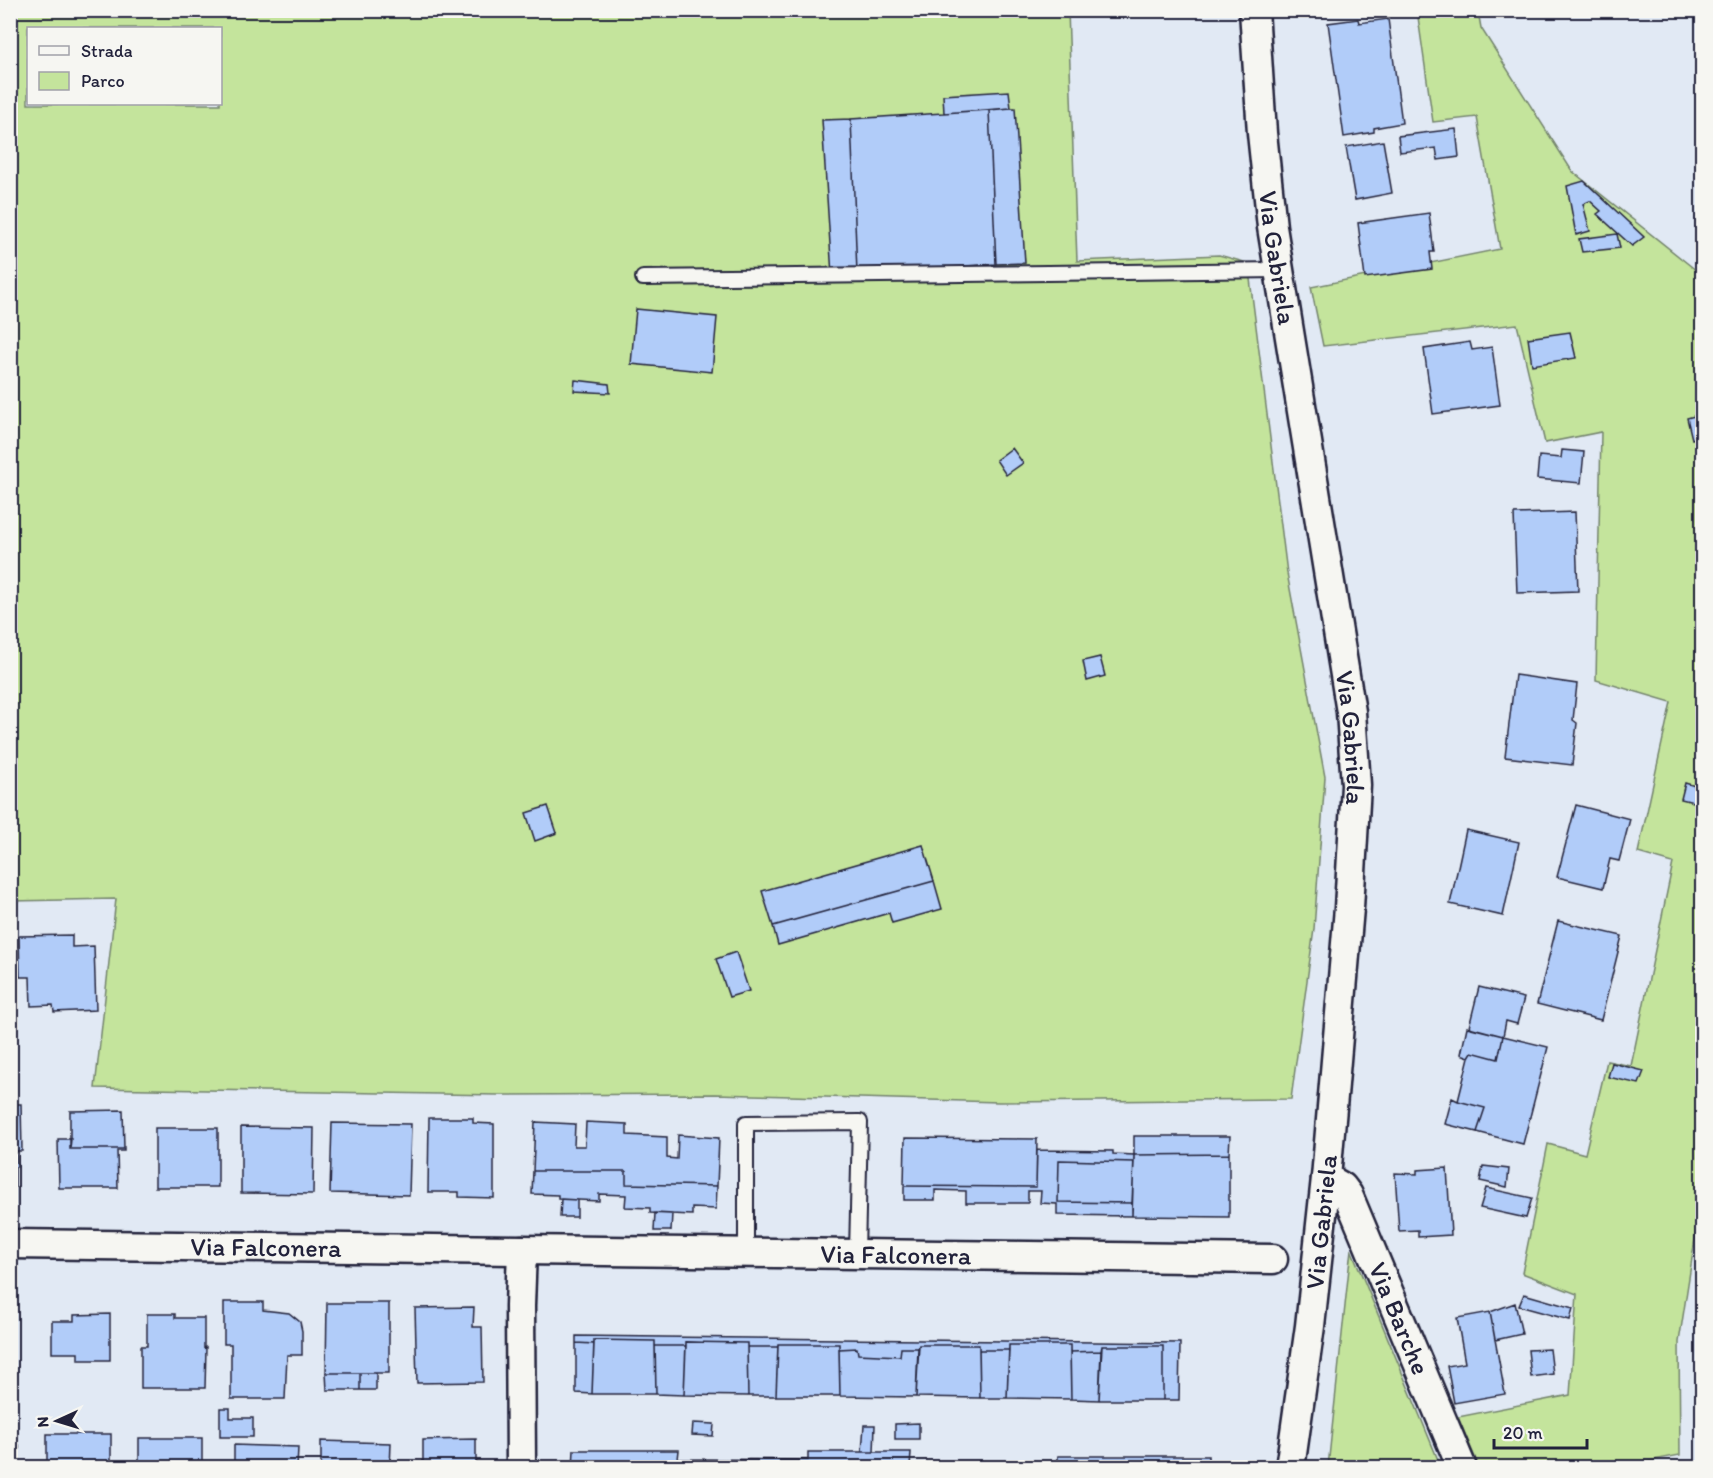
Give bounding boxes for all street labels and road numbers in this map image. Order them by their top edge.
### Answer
street label: Via Gabriela [1252,189,1304,328]
street label: Via Gabriela [1328,668,1372,807]
street label: Via Gabriela [1298,1153,1344,1291]
street label: Via Falconera [190,1230,342,1264]
street label: Via Falconera [820,1238,972,1271]
street label: Via Barche [1362,1257,1437,1379]

